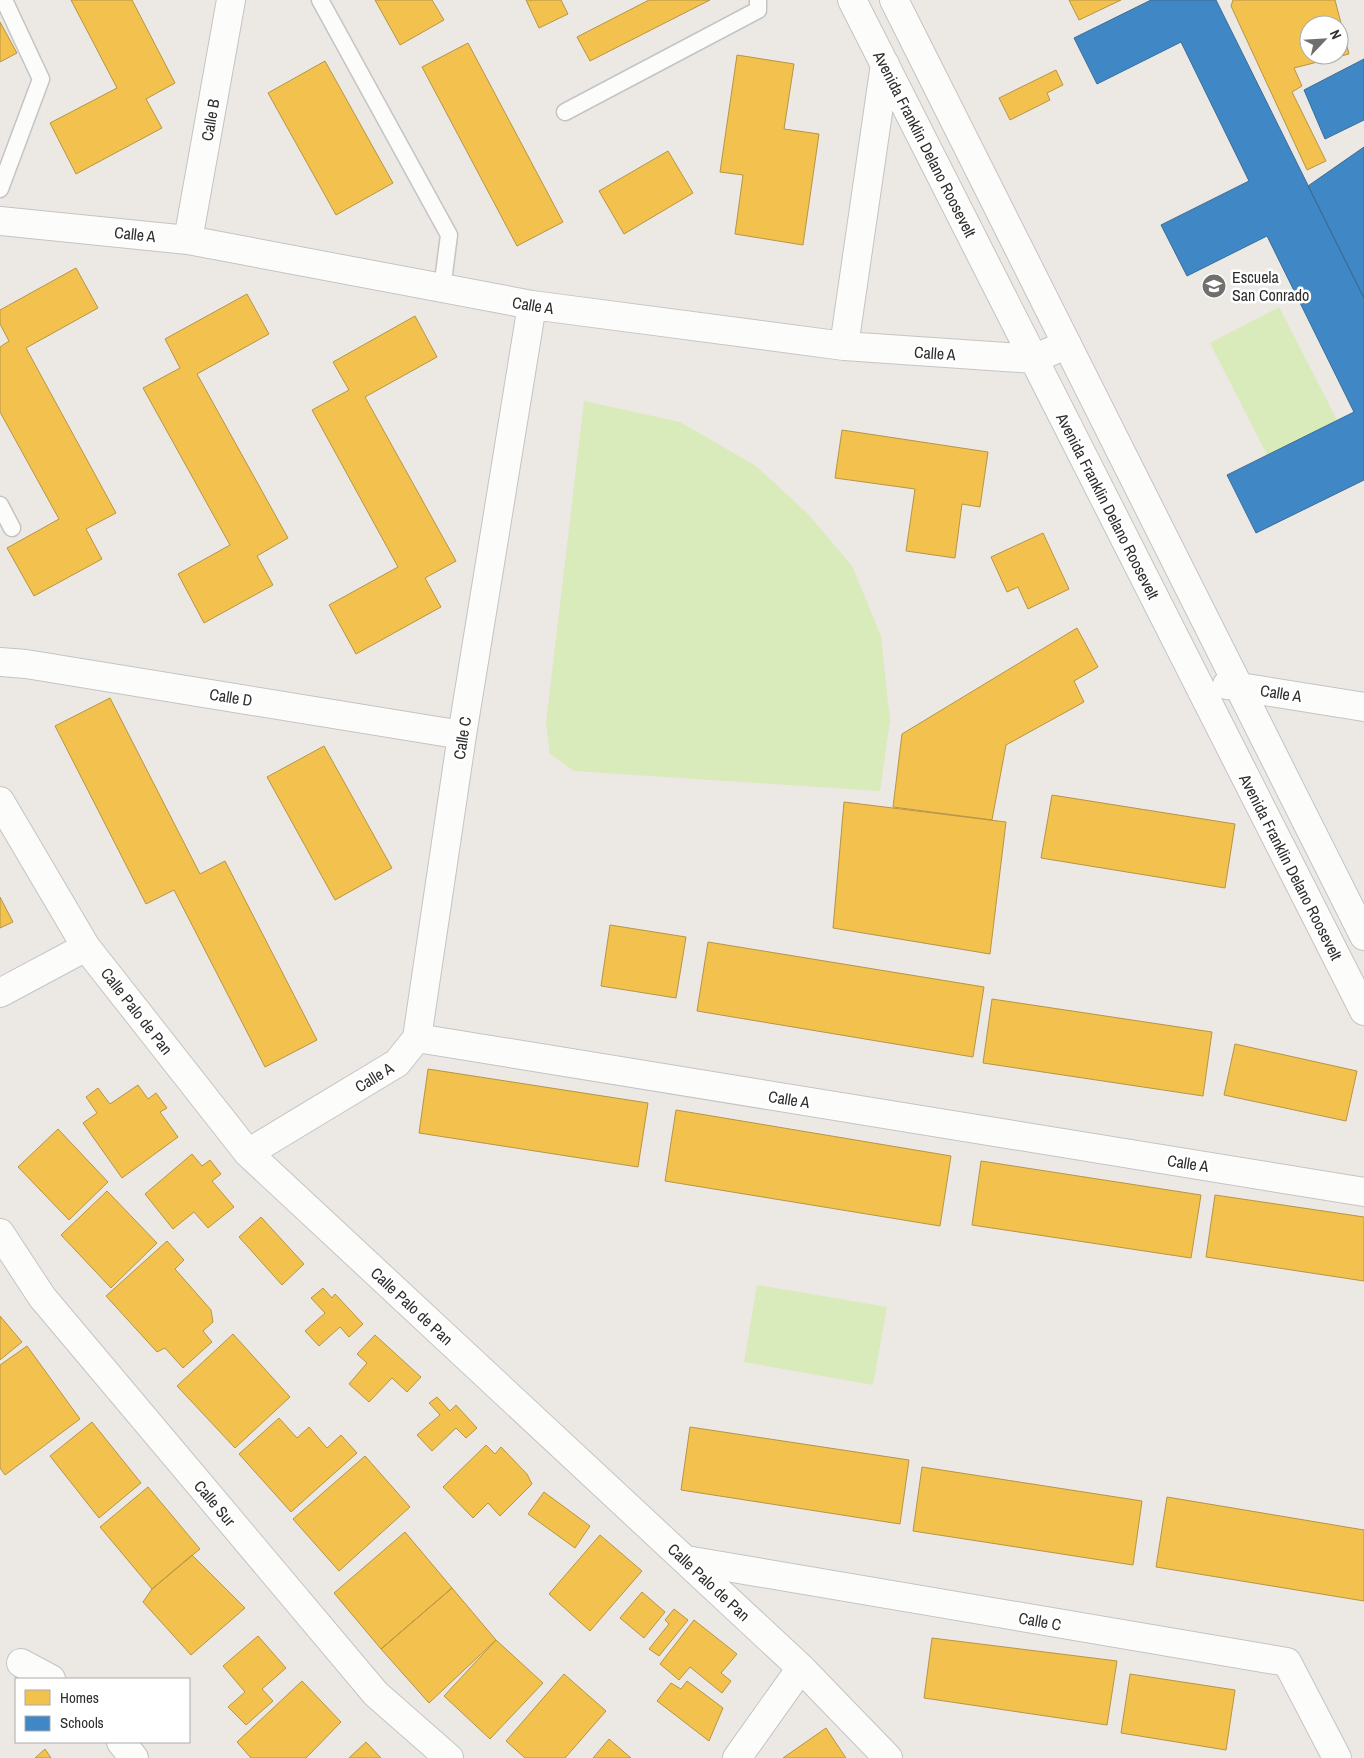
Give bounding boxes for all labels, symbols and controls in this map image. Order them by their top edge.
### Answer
north arrow [1299,15,1349,65]
text: N [1326,27,1346,42]
street label: Avenida Franklin Delano Roosevelt [868,46,982,241]
street label: Calle B [195,97,225,143]
street label: Calle A [113,221,157,247]
place label: Escuela San Conrado [1232,266,1309,306]
school or university icon: Escuela San Conrado [1201,273,1227,299]
street label: Calle A [511,291,555,319]
street label: Calle A [913,341,957,365]
street label: Avenida Franklin Delano Roosevelt [1051,408,1165,603]
street label: Calle A [1259,679,1303,707]
street label: Calle D [208,683,254,711]
street label: Calle C [448,715,476,761]
street label: Avenida Franklin Delano Roosevelt [1234,769,1348,964]
street label: Calle Palo de Pan [96,963,178,1059]
street label: Calle A [351,1057,398,1097]
street label: Calle A [767,1085,811,1113]
street label: Calle A [1166,1149,1210,1177]
street label: Calle Palo de Pan [366,1262,458,1350]
street label: Calle Sur [189,1475,241,1531]
street label: Calle Palo de Pan [663,1538,755,1626]
street label: Calle C [1017,1606,1063,1636]
legend [15,1678,190,1743]
text: Homes [60,1687,99,1708]
text: Schools [60,1712,104,1733]

